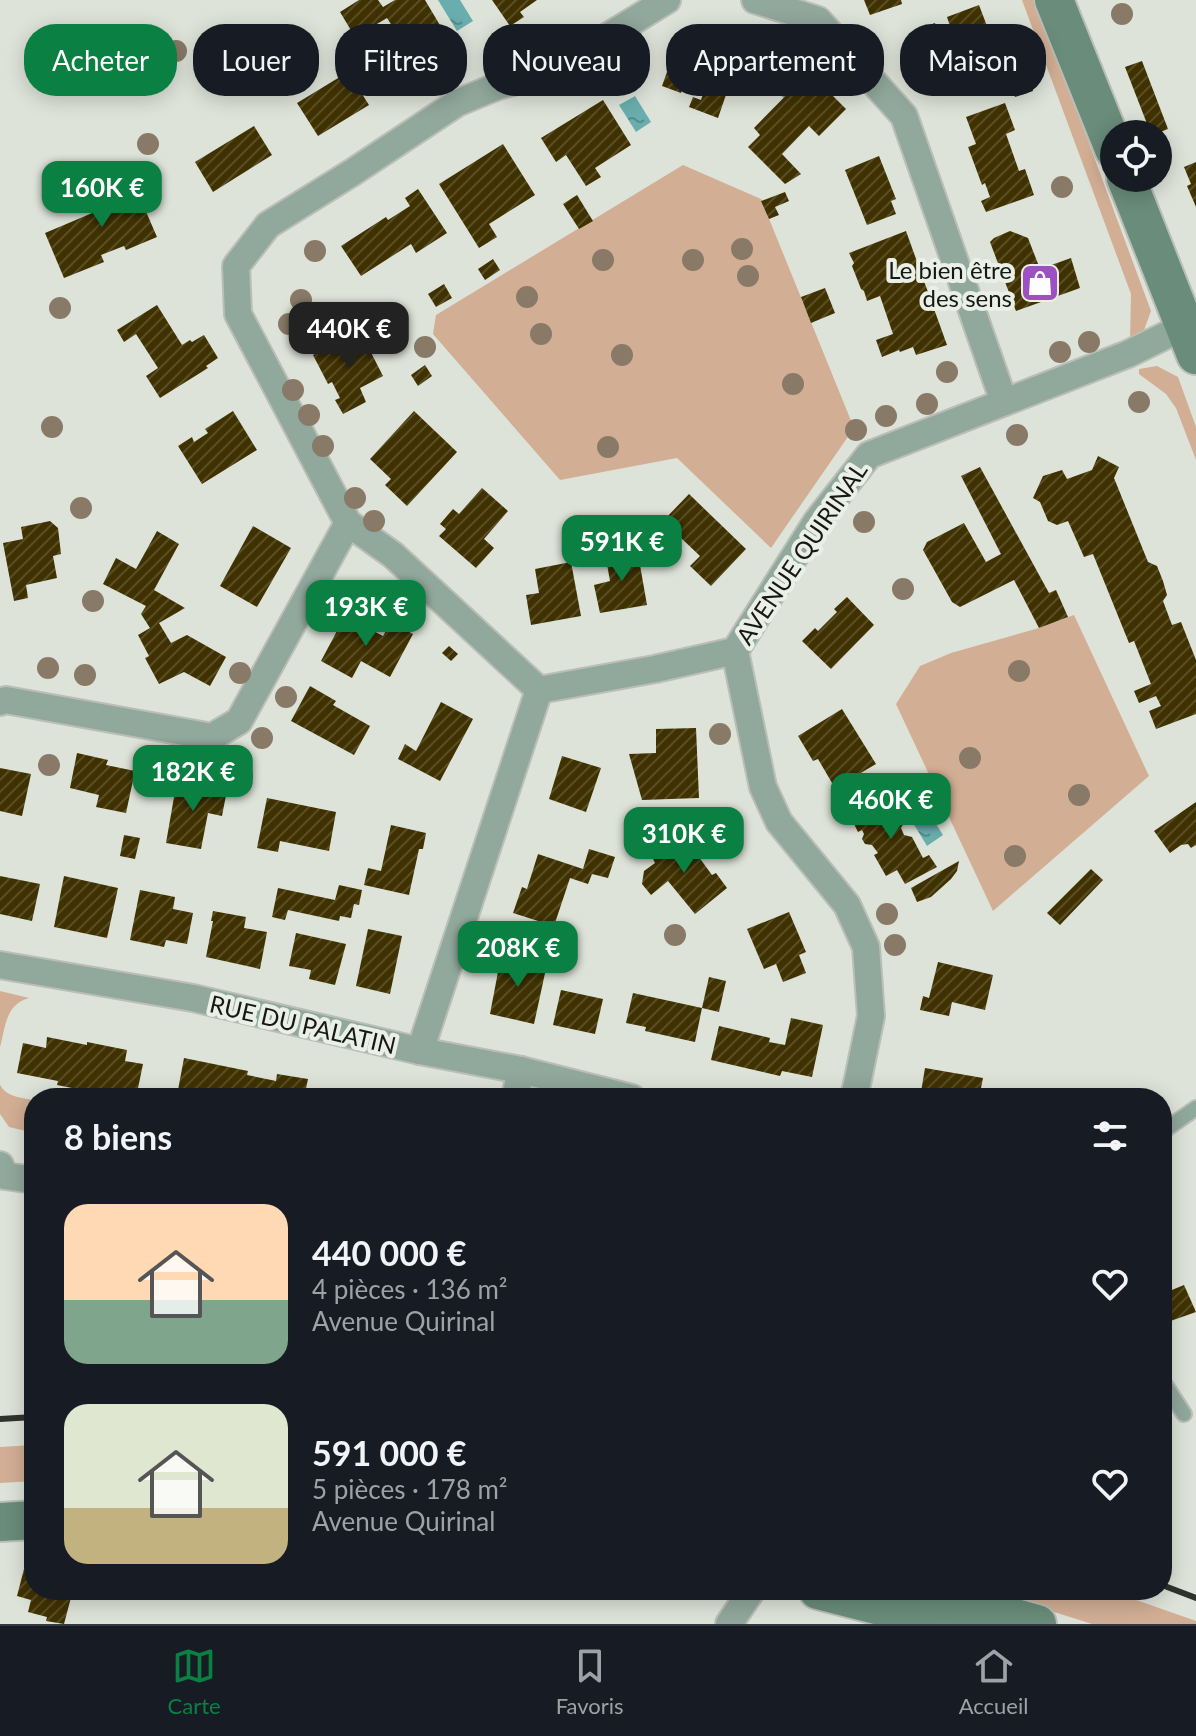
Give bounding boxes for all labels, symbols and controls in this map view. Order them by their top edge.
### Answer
chip: Acheter [24,24,177,96]
chip: Louer [193,24,319,96]
chip: Filtres [335,24,467,96]
chip: Nouveau [483,24,650,96]
chip: Appartement [666,24,884,96]
chip: Maison [900,24,1046,96]
map controls [1100,120,1172,192]
button: locate [1100,120,1172,192]
pin: 160K € [37,161,167,229]
text: 160K € [60,171,144,203]
place label: Le bien être des sens [888,255,1012,312]
shop icon: Le bien être des sens [1019,262,1061,304]
pin: 440K € [284,302,414,370]
text: 440K € [307,312,391,344]
street label: AVENUE QUIRINAL [729,456,873,650]
pin: 591K € [557,515,687,583]
text: 591K € [580,525,664,557]
pin: 193K € [301,580,431,648]
text: 193K € [324,590,408,622]
pin: 182K € [128,745,258,813]
text: 182K € [151,755,235,787]
pin: 460K € [826,773,956,841]
text: 460K € [849,783,933,815]
pin: 310K € [619,807,749,875]
text: 310K € [642,817,726,849]
pin: 208K € [453,921,583,989]
text: 208K € [476,931,560,963]
street label: RUE DU PALATIN [207,988,399,1060]
icon: filters [1088,1114,1132,1158]
text: 8 biens [64,1116,172,1157]
text: 440 000 € [312,1232,467,1273]
icon: home [128,1236,224,1332]
icon: heart [1088,1262,1132,1306]
text: 4 pièces · 136 m² [312,1273,507,1305]
text: Avenue Quirinal [312,1305,495,1337]
text: 591 000 € [312,1432,467,1473]
icon: home [128,1436,224,1532]
icon: heart [1088,1462,1132,1506]
text: 5 pièces · 178 m² [312,1473,507,1505]
text: Avenue Quirinal [312,1505,495,1537]
tab: Carte [168,1644,221,1719]
tab: Favoris [556,1644,624,1719]
tab: Accueil [959,1644,1028,1719]

